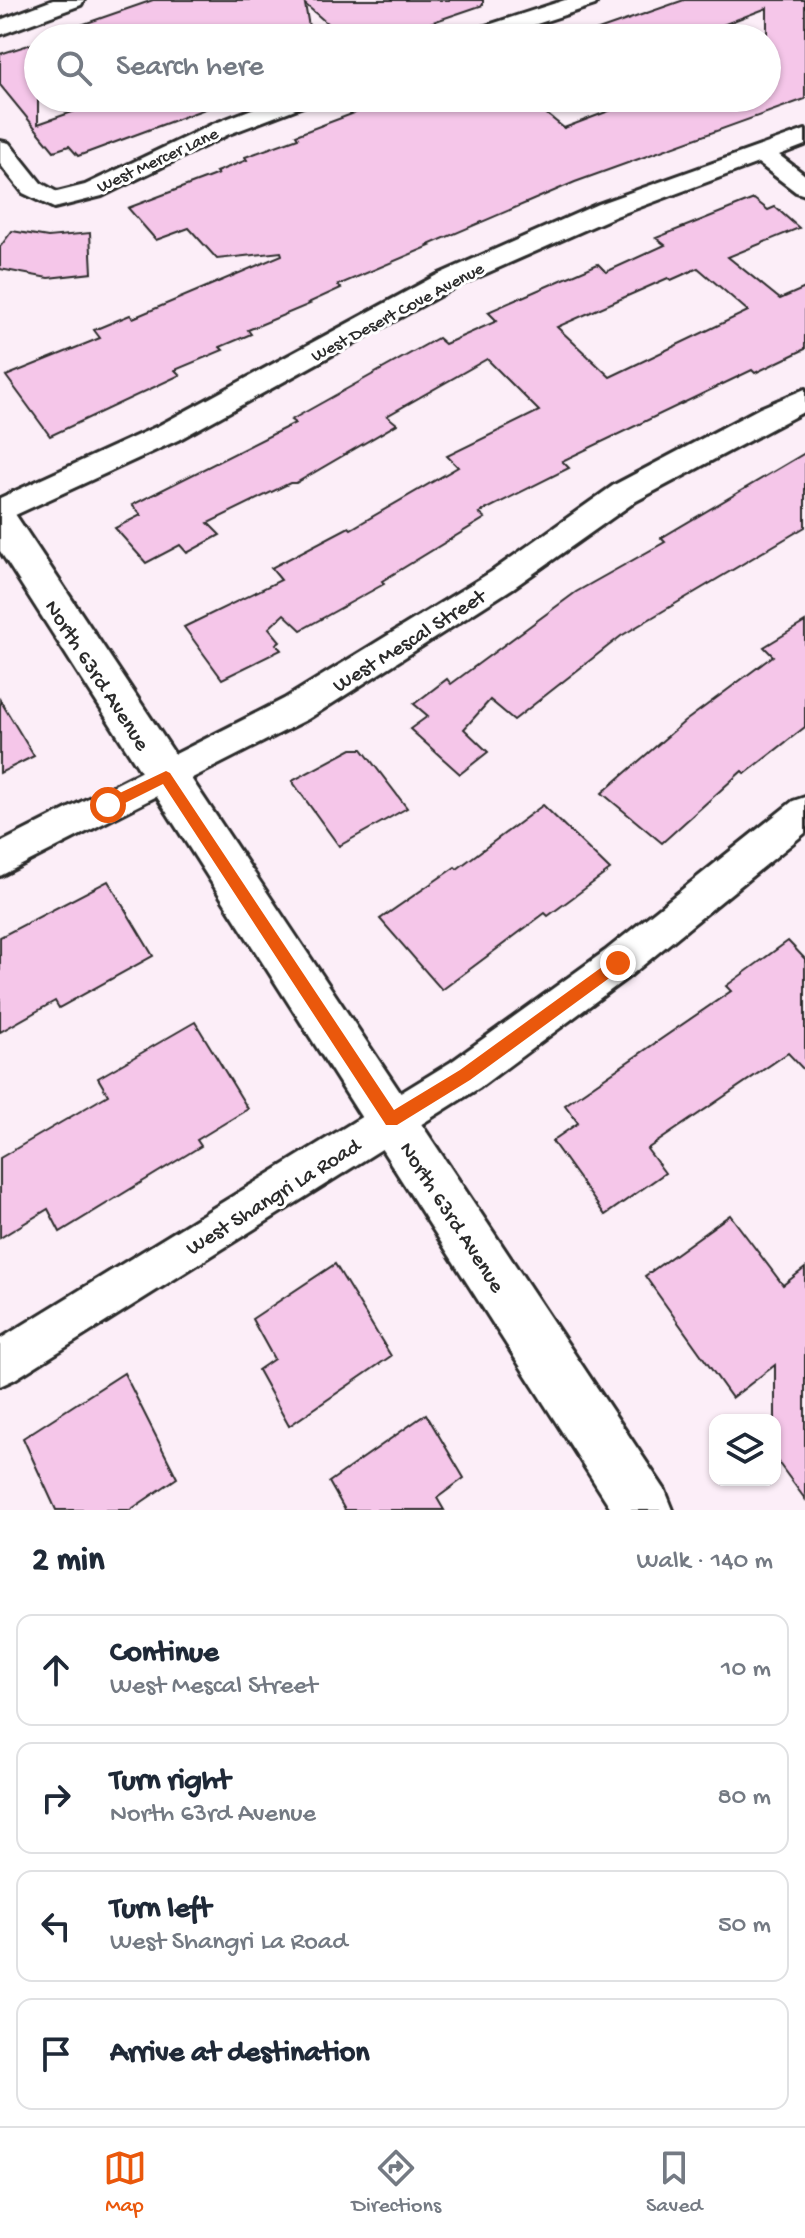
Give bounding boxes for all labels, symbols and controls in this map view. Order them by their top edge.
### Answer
search box [24,24,781,112]
icon: search [52,46,96,90]
text: Search here [116,51,264,86]
street label: West Mercer Lane [94,124,223,199]
street label: West Desert Cove Avenue [308,258,489,368]
street label: West Mescal Street [329,584,493,700]
street label: North 63rd Avenue [37,596,154,757]
route start [90,787,126,823]
route end [600,945,636,981]
street label: West Shangri La Road [182,1133,368,1263]
street label: North 63rd Avenue [392,1138,509,1299]
map controls [709,1414,781,1486]
button: layers [709,1414,781,1486]
text: 2 min [32,1542,104,1582]
text: Walk · 140 m [636,1547,773,1578]
text: Continue [110,1637,219,1672]
icon: ahead [34,1648,78,1692]
text: 10 m [721,1655,771,1686]
text: West Mescal Street [110,1672,317,1703]
text: Turn right [110,1765,230,1800]
icon: right [34,1776,78,1820]
text: 80 m [717,1783,771,1814]
text: North 63rd Avenue [110,1800,316,1831]
text: Turn left [110,1893,211,1928]
icon: left [34,1904,78,1948]
text: 50 m [718,1911,771,1942]
text: West Shangri La Road [110,1928,347,1959]
icon: arrive [34,2032,78,2076]
text: Arrive at destination [110,2037,370,2072]
tab: Map [103,2146,147,2220]
tab: Directions [352,2146,441,2220]
tab: Saved [646,2146,702,2220]

